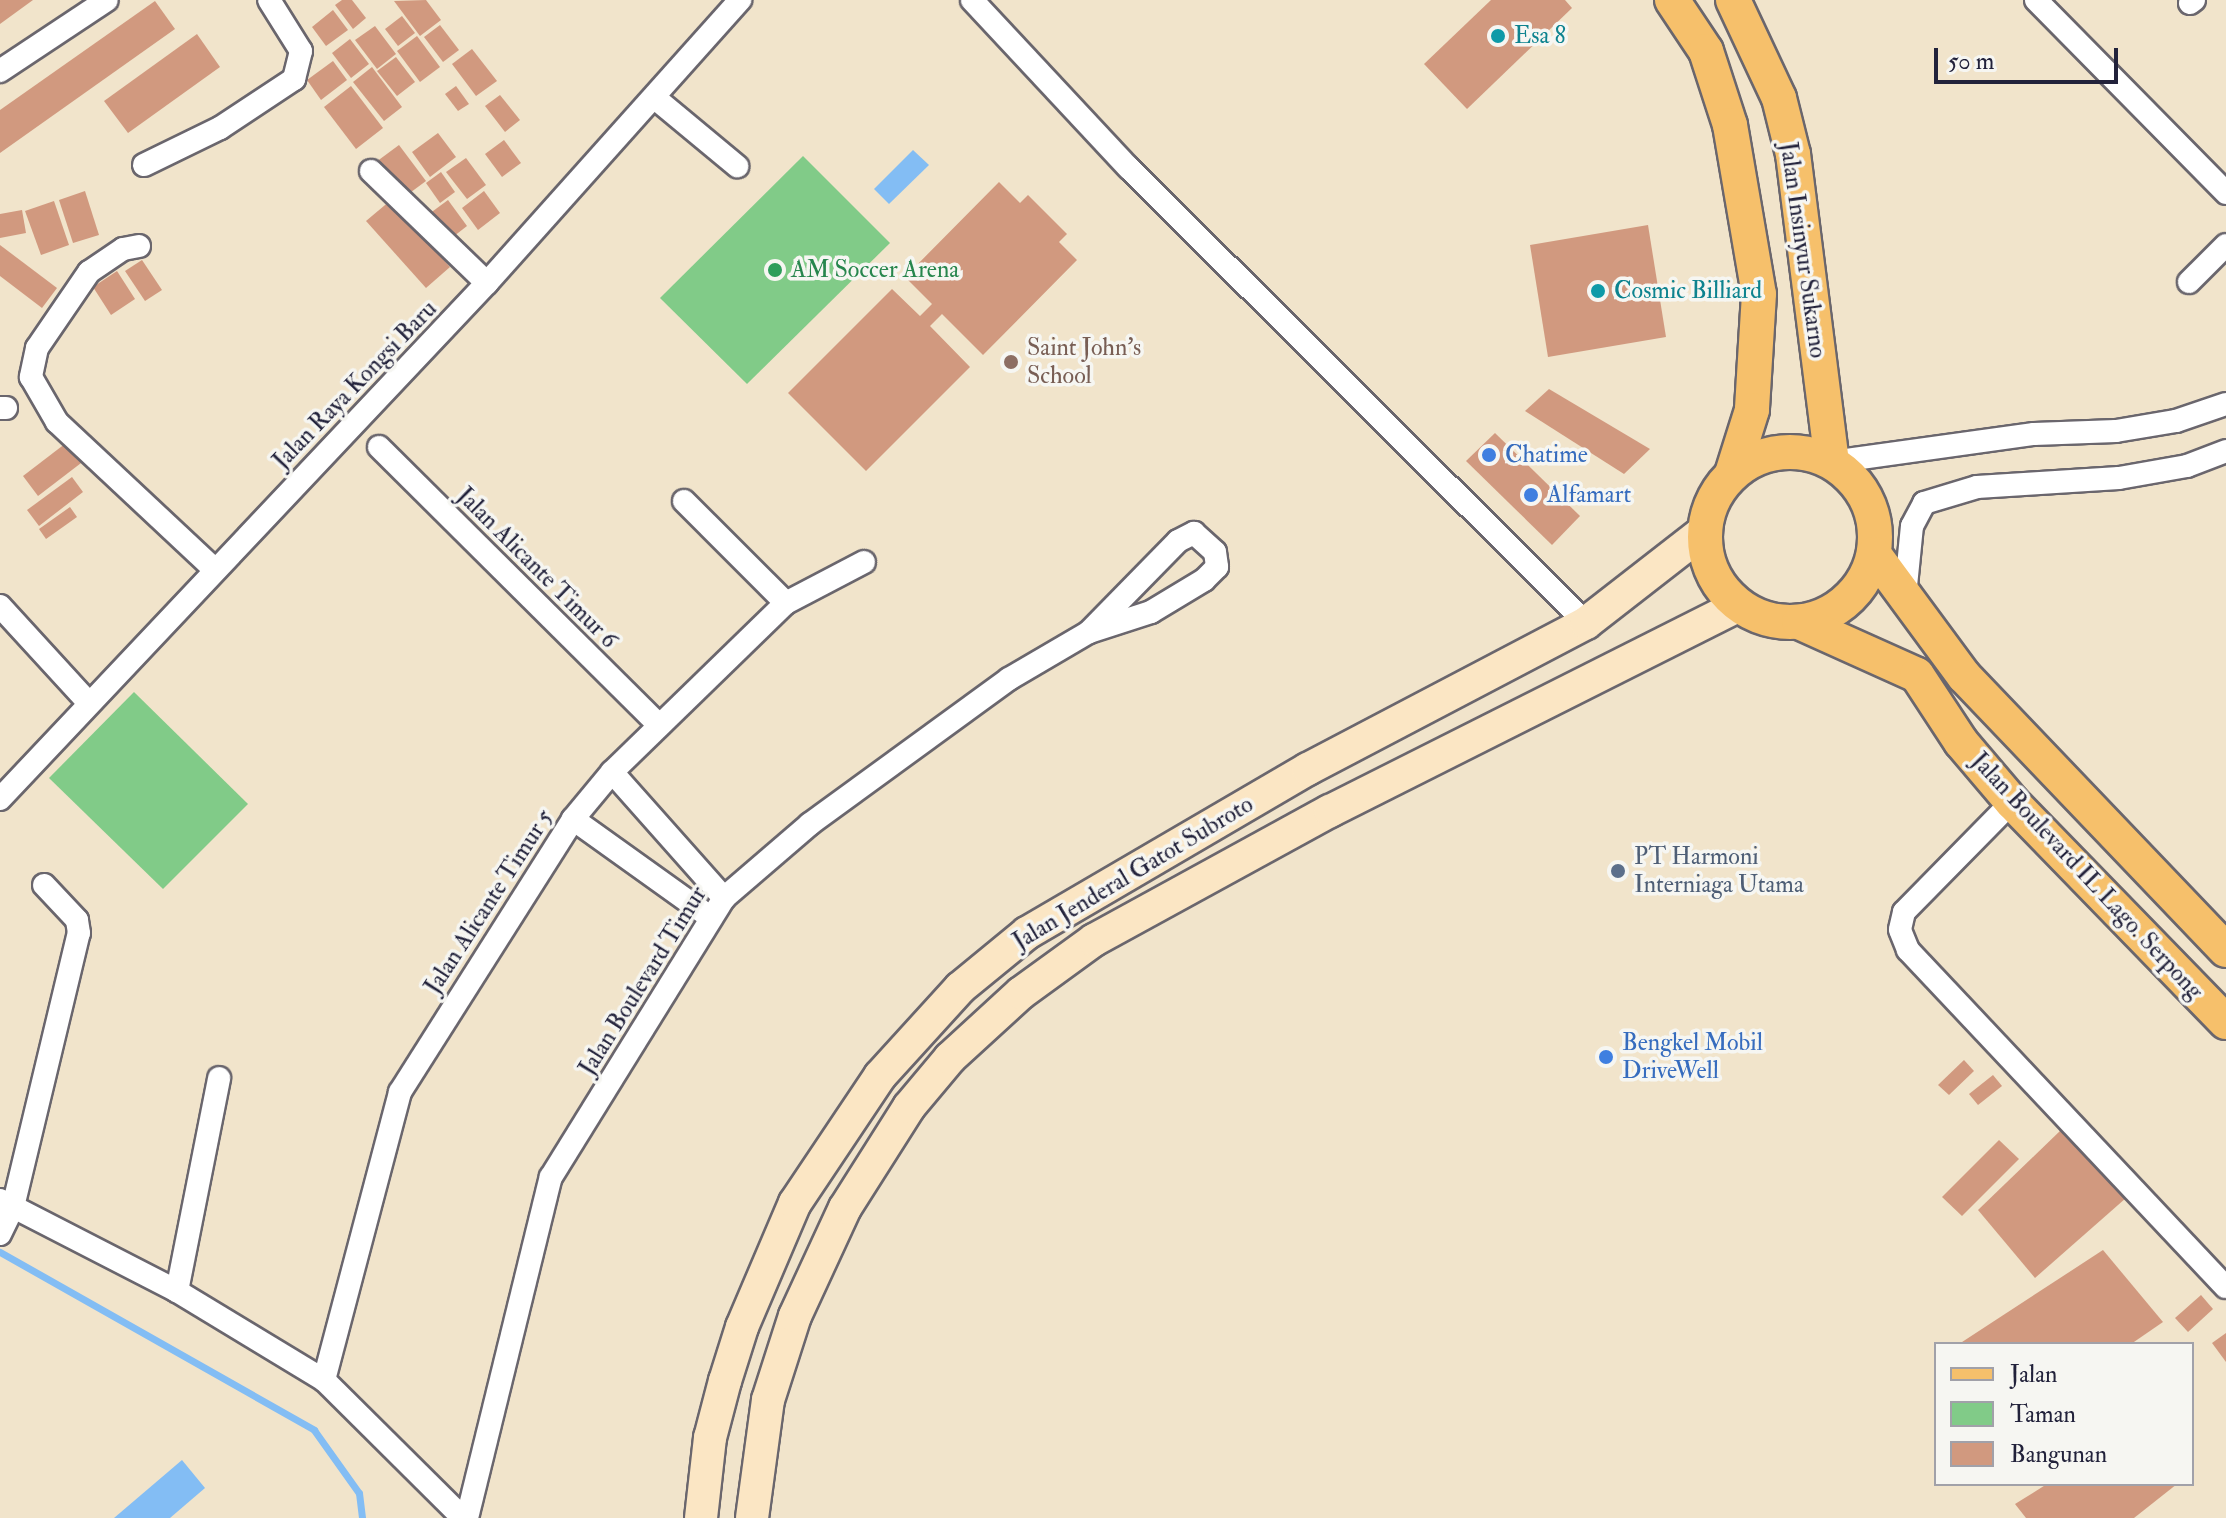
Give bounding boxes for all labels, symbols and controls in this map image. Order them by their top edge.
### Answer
place label: Esa 8 [1514,22,1566,50]
marker: Esa 8 [1489,27,1507,45]
scale bar [1938,32,2122,82]
text: 50 m [1948,46,1994,77]
street label: Jalan Insinyur Sukarno [1774,140,1832,360]
place label: AM Soccer Arena [791,256,959,284]
marker: AM Soccer Arena [766,261,784,279]
place label: Cosmic Billiard [1614,277,1762,305]
marker: Cosmic Billiard [1589,282,1607,300]
street label: Jalan Raya Kongsi Baru [267,295,443,475]
place label: Saint John's School [1027,334,1141,390]
marker: Saint John's School [1002,353,1020,371]
place label: Chatime [1505,441,1588,469]
marker: Chatime [1480,446,1498,464]
place label: Alfamart [1547,481,1631,509]
street label: Jalan Alicante Timur 6 [451,482,623,654]
marker: Alfamart [1522,486,1540,504]
street label: Jalan Boulevard IL Lago. Serpong [1965,747,2209,1005]
street label: Jalan Jenderal Gatot Subroto [1008,790,1258,956]
street label: Jalan Alicante Timur 5 [419,804,559,1000]
place label: PT Harmoni Interniaga Utama [1634,843,1804,899]
marker: PT Harmoni Interniaga Utama [1609,862,1627,880]
street label: Jalan Boulevard Timur [573,881,713,1081]
place label: Bengkel Mobil DriveWell [1622,1029,1763,1085]
marker: Bengkel Mobil DriveWell [1597,1048,1615,1066]
legend [1934,1342,2194,1486]
text: Jalan [2010,1359,2057,1390]
text: Taman [2010,1399,2076,1430]
text: Bangunan [2010,1439,2107,1470]

